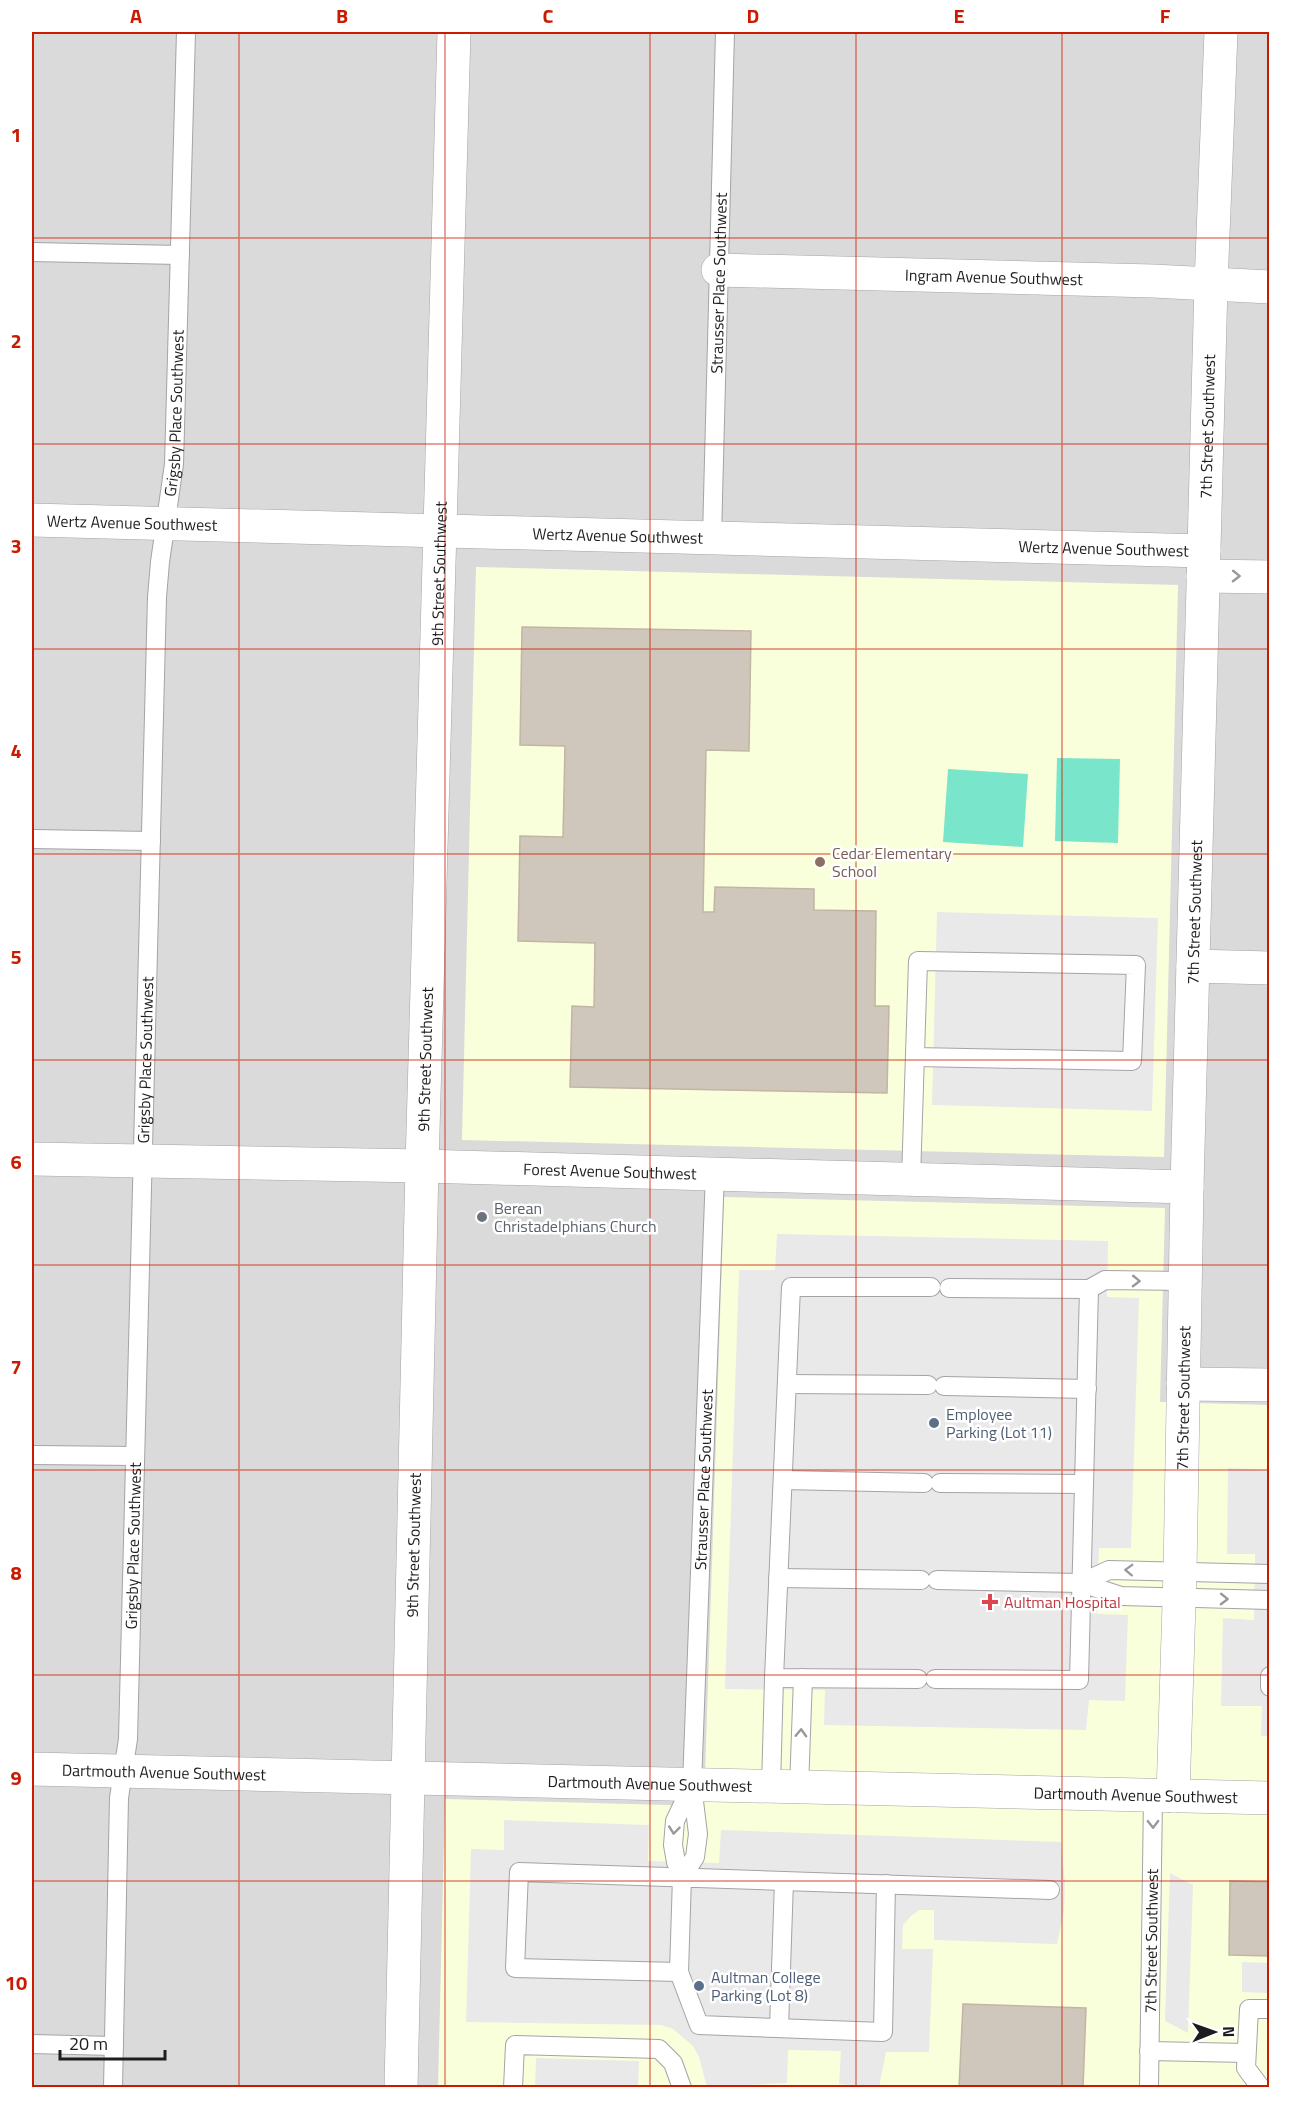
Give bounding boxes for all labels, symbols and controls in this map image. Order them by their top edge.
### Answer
text: A [130,0,142,31]
text: B [336,0,348,31]
text: C [543,0,554,31]
text: D [747,0,759,31]
text: E [953,0,965,31]
text: F [1160,0,1171,31]
text: 1 [10,119,22,150]
street label: Strausser Place Southwest [704,192,733,374]
street label: Ingram Avenue Southwest [905,263,1084,291]
text: 2 [10,325,22,356]
street label: Grigsby Place Southwest [157,329,190,498]
street label: 7th Street Southwest [1193,353,1221,499]
street label: 9th Street Southwest [425,500,453,646]
street label: Wertz Avenue Southwest [46,508,218,537]
street label: Wertz Avenue Southwest [532,521,704,550]
text: 3 [10,530,22,561]
street label: Wertz Avenue Southwest [1018,534,1190,563]
one-way arrow [1232,570,1241,583]
text: 4 [10,735,22,766]
street label: 7th Street Southwest [1180,839,1208,985]
place label: Cedar Elementary School [832,841,952,883]
marker: Cedar Elementary School [813,855,827,869]
text: 5 [10,941,22,972]
street label: Grigsby Place Southwest [131,976,159,1144]
street label: 9th Street Southwest [411,986,439,1132]
text: 6 [10,1146,22,1177]
street label: Forest Avenue Southwest [523,1157,697,1186]
place label: Berean Christadelphians Church [494,1196,656,1238]
marker: Berean Christadelphians Church [475,1210,489,1224]
one-way arrow [1131,1274,1140,1287]
street label: 7th Street Southwest [1170,1325,1196,1471]
text: 7 [10,1351,22,1382]
street label: Strausser Place Southwest [688,1388,719,1571]
place label: Employee Parking (Lot 11) [946,1402,1052,1444]
marker: Employee Parking (Lot 11) [927,1416,941,1430]
street label: Grigsby Place Southwest [119,1462,147,1630]
street label: 9th Street Southwest [400,1472,427,1618]
text: 8 [10,1557,22,1588]
one-way arrow [1125,1564,1134,1576]
place label: Aultman Hospital [1004,1590,1121,1614]
marker: Aultman Hospital [981,1593,999,1611]
one-way arrow [1219,1593,1228,1605]
one-way arrow [795,1729,807,1738]
street label: Dartmouth Avenue Southwest [62,1758,267,1786]
text: 9 [10,1762,22,1793]
street label: Dartmouth Avenue Southwest [547,1769,753,1798]
street label: Dartmouth Avenue Southwest [1033,1780,1238,1809]
one-way arrow [1147,1819,1159,1828]
one-way arrow [668,1826,681,1835]
street label: 7th Street Southwest [1138,1868,1164,2013]
place label: Aultman College Parking (Lot 8) [711,1965,821,2007]
text: 10 [5,1967,27,1998]
marker: Aultman College Parking (Lot 8) [692,1979,706,1993]
north arrow [1184,2002,1244,2062]
scale bar [60,2023,165,2061]
text: N [1217,2026,1241,2037]
text: 20 m [69,2030,108,2057]

